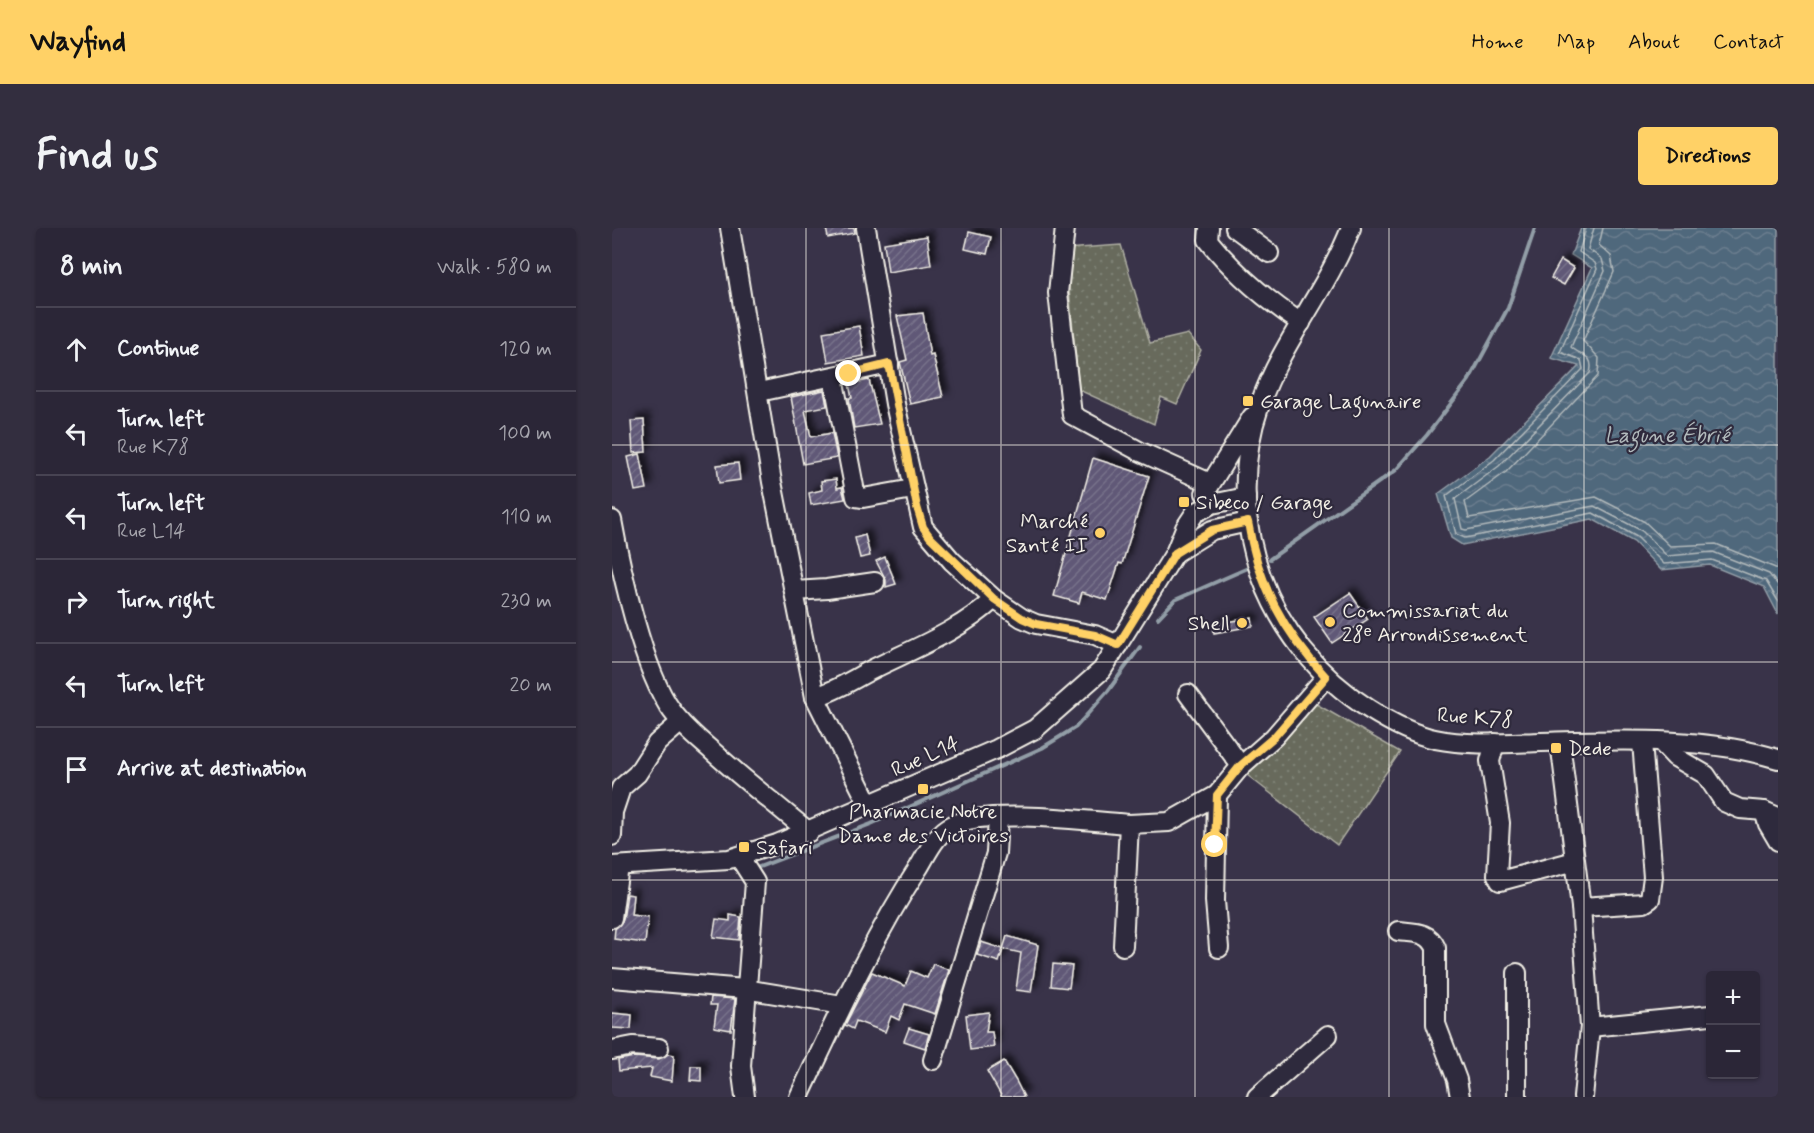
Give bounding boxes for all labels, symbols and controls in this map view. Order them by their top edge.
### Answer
text: Wayfind [30,24,126,61]
text: Home [1472,28,1524,56]
text: Map [1557,28,1595,56]
text: About [1628,28,1680,56]
text: Contact [1713,28,1784,56]
button: Directions [1638,127,1778,185]
text: Find us [36,129,158,184]
text: 8 min [60,250,123,284]
text: Walk · 580 m [437,254,552,281]
icon: ahead [60,333,93,366]
text: Continue [117,335,199,363]
text: 120 m [499,336,552,363]
route end [835,360,861,386]
place label: Garage Lagunaire [1260,388,1421,418]
marker: Garage Lagunaire [1241,394,1255,408]
text: Turn left [117,406,205,434]
icon: left [60,417,93,450]
text: 100 m [498,420,552,447]
water label: Lagune Ébrié [1605,421,1733,453]
text: Rue K78 [117,434,189,461]
place label: Sibeco / Garage [1196,489,1333,518]
text: Turn left [117,490,205,518]
marker: Sibeco / Garage [1177,495,1191,509]
icon: left [60,501,93,534]
text: 110 m [501,504,552,531]
place label: Marché Santé II [1006,508,1088,560]
text: Rue L14 [117,518,186,545]
marker: Marché Santé II [1093,526,1107,540]
icon: right [60,585,93,618]
text: Turn right [117,587,215,615]
text: 230 m [500,588,552,615]
place label: Commissariat du 28ᵉ Arrondissement [1342,597,1528,649]
place label: Shell [1188,610,1230,638]
marker: Commissariat du 28ᵉ Arrondissement [1323,615,1337,629]
marker: Shell [1235,616,1249,630]
icon: left [60,669,93,702]
text: Turn left [117,671,205,699]
text: 20 m [509,672,552,699]
street label: Rue K78 [1436,701,1514,735]
street label: Rue L14 [887,729,964,784]
place label: Dede [1568,735,1612,763]
marker: Dede [1549,741,1563,755]
icon: arrive [60,753,93,786]
text: Arrive at destination [117,755,307,783]
marker: Pharmacie Notre Dame des Victoires [916,782,930,796]
place label: Pharmacie Notre Dame des Victoires [837,798,1009,850]
route start [1201,831,1227,857]
place label: Safari [756,834,813,862]
marker: Safari [737,840,751,854]
map controls [1706,971,1760,1079]
button: + [1706,971,1760,1025]
button: − [1706,1025,1760,1079]

